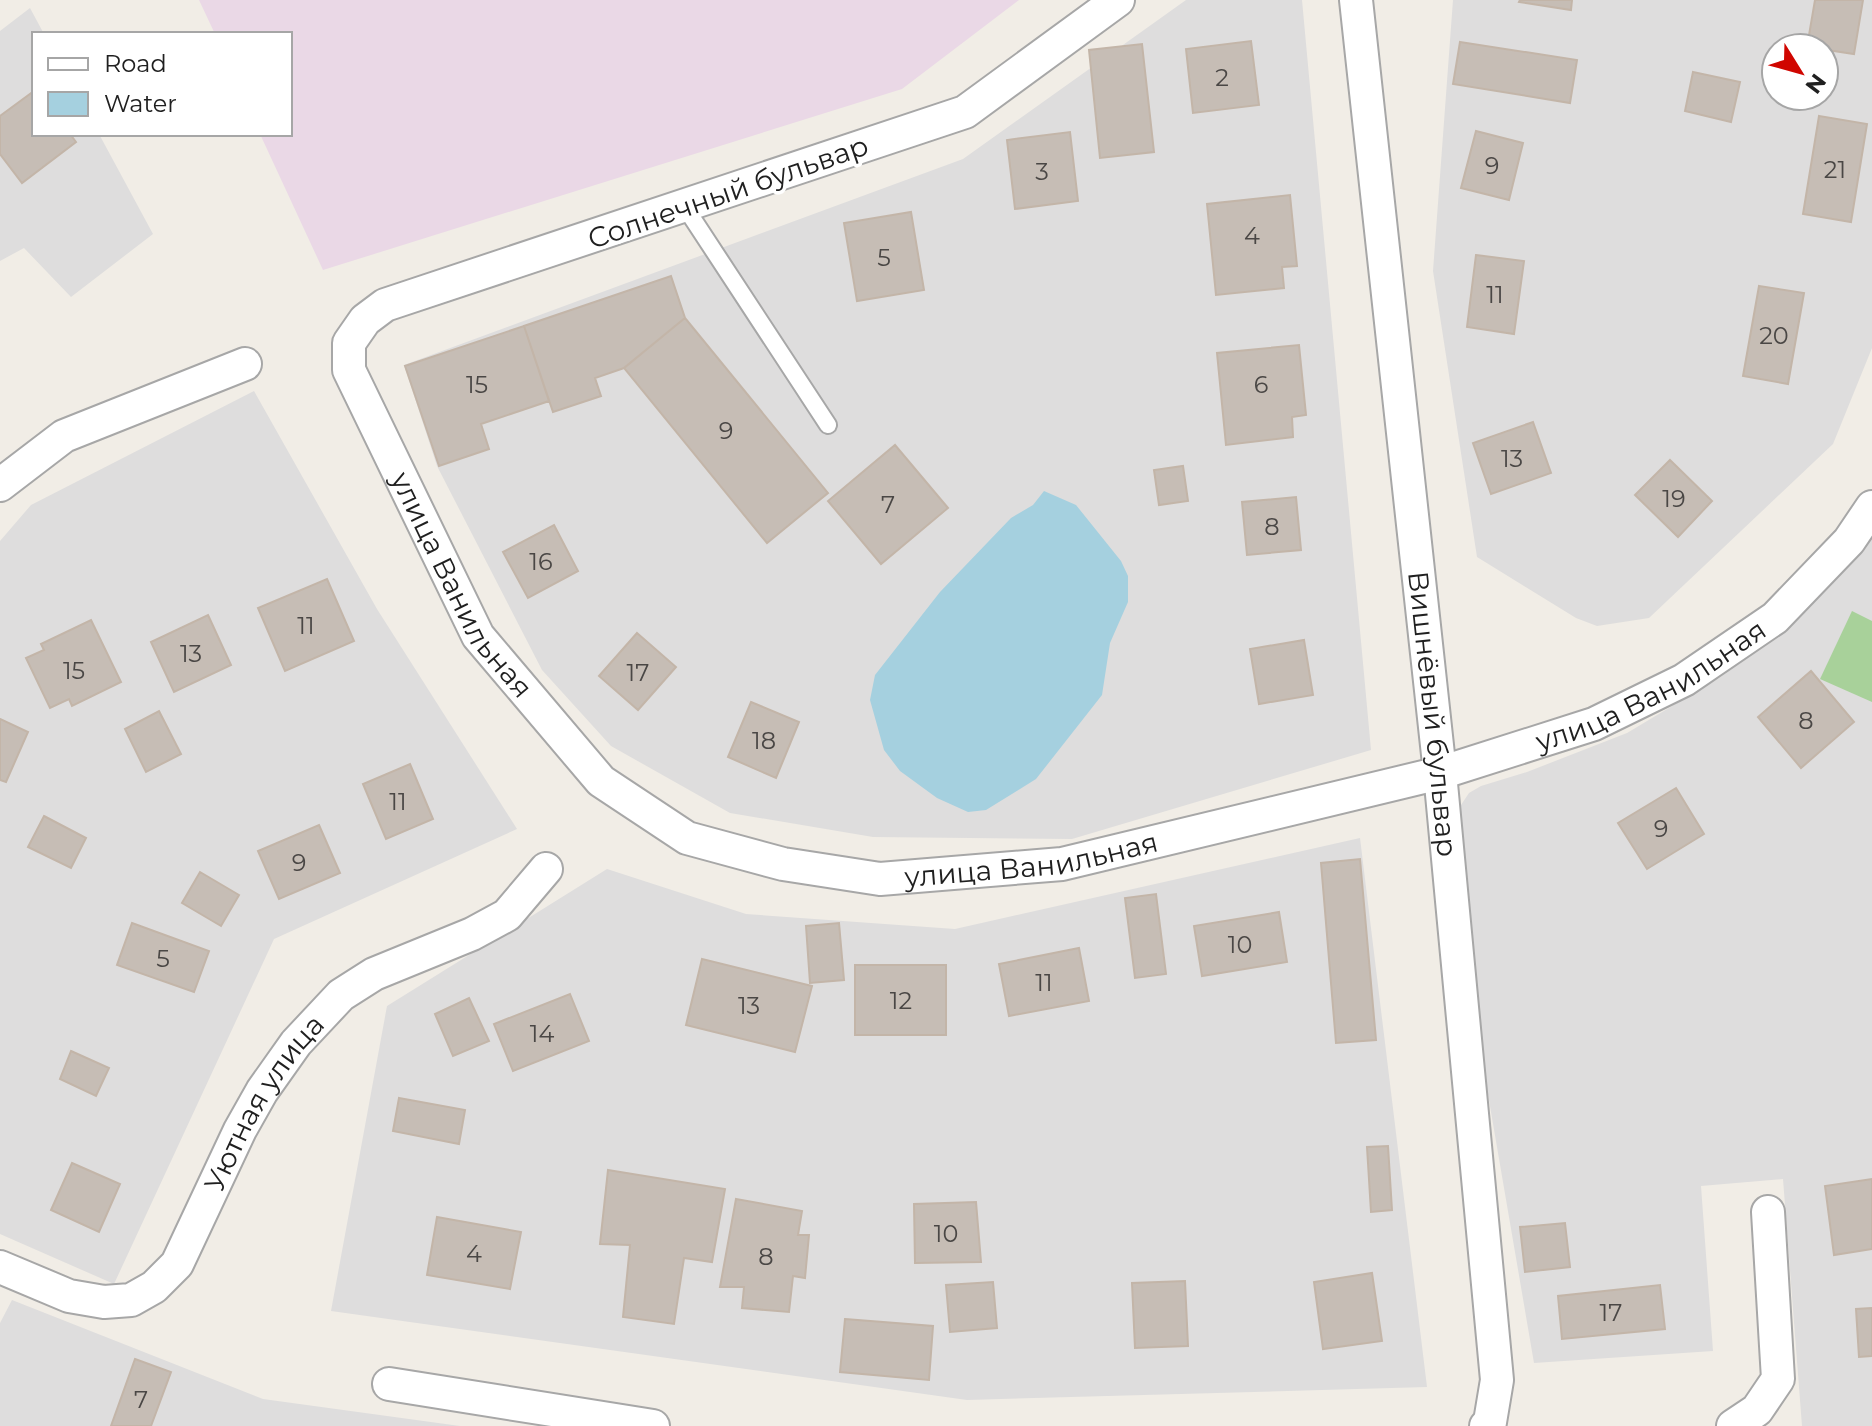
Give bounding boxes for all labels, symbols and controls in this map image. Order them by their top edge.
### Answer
legend [32,32,292,136]
north arrow [1760,32,1840,112]
text: Road [104,49,167,78]
house number: 2 [1215,63,1229,92]
text: N [1799,69,1832,99]
text: Water [104,89,177,118]
street label: Солнечный бульвар [583,128,873,256]
house number: 9 [1485,151,1499,180]
house number: 21 [1824,155,1846,184]
house number: 3 [1035,157,1049,186]
house number: 4 [1244,221,1260,250]
house number: 5 [877,243,891,272]
house number: 11 [1486,280,1504,309]
house number: 20 [1759,321,1789,350]
house number: 15 [466,370,488,399]
house number: 6 [1254,370,1268,399]
house number: 9 [719,416,733,445]
house number: 13 [1501,444,1523,473]
street label: улица Ванильная [384,465,540,705]
house number: 19 [1662,484,1686,513]
house number: 7 [881,490,895,519]
house number: 8 [1264,512,1280,541]
house number: 16 [529,547,553,576]
street label: Вишнёвый бульвар [1401,569,1465,858]
house number: 11 [297,611,315,640]
street label: улица Ванильная [1530,612,1772,759]
house number: 13 [180,639,202,668]
house number: 15 [63,656,85,685]
house number: 17 [627,658,649,687]
house number: 8 [1798,706,1814,735]
house number: 18 [752,726,776,755]
house number: 11 [389,787,407,816]
house number: 9 [1654,814,1668,843]
street label: улица Ванильная [902,825,1161,894]
house number: 9 [292,848,306,877]
house number: 10 [1228,930,1252,959]
house number: 5 [156,944,170,973]
house number: 11 [1035,968,1053,997]
house number: 12 [890,986,912,1015]
house number: 13 [738,991,760,1020]
street label: Уютная улица [197,1007,331,1196]
house number: 14 [530,1019,554,1048]
house number: 10 [934,1219,958,1248]
house number: 4 [466,1239,482,1268]
house number: 8 [758,1242,774,1271]
house number: 17 [1600,1298,1622,1327]
house number: 7 [134,1385,148,1414]

